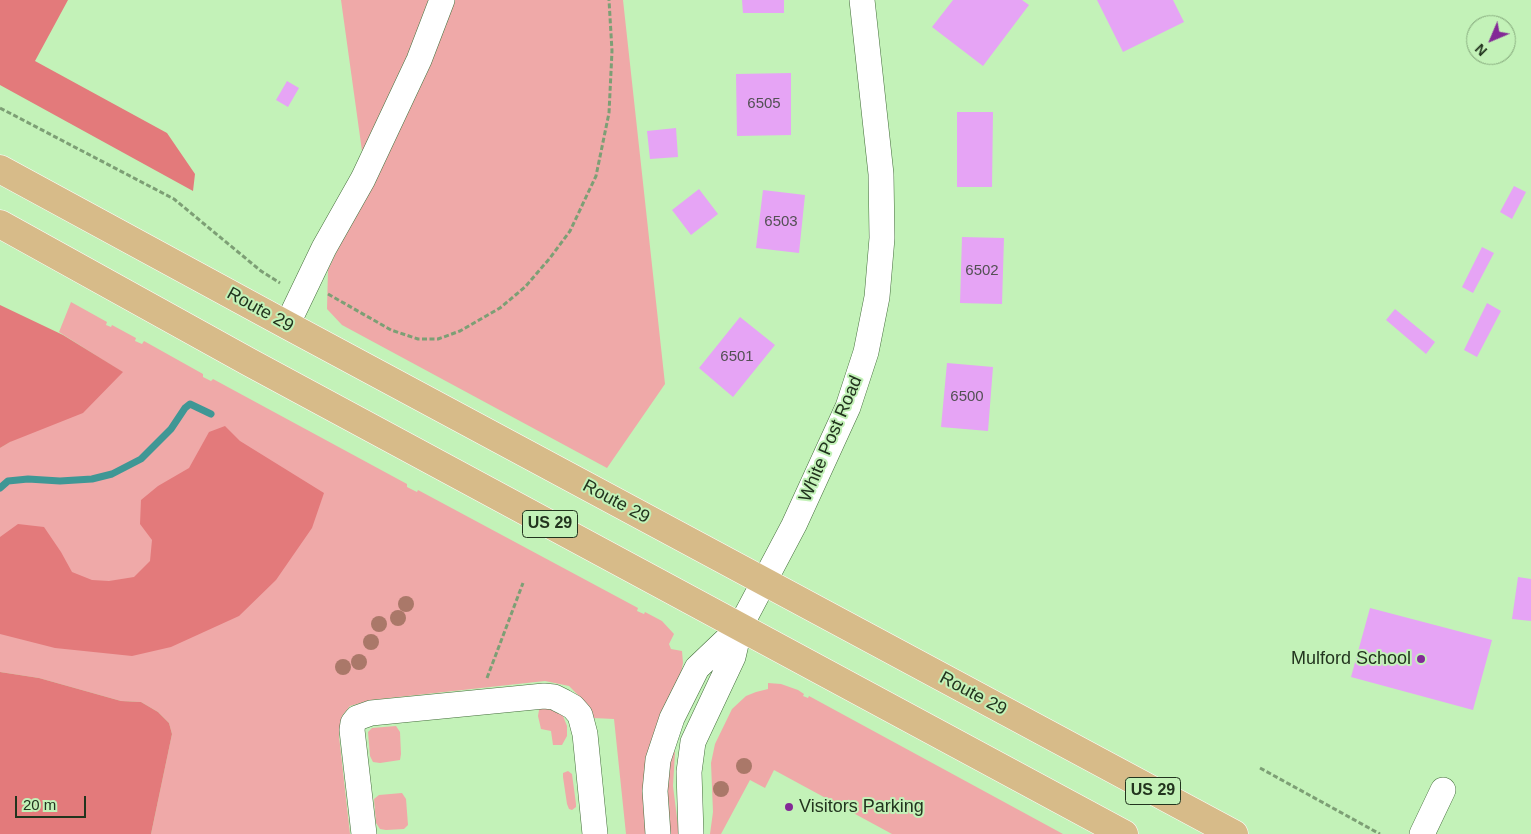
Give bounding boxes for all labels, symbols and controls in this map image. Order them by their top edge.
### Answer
north arrow [1466,15,1516,65]
text: N [1472,41,1490,59]
house number: 6505 [747,95,781,113]
house number: 6503 [764,213,798,231]
house number: 6502 [965,262,999,280]
street label: Route 29 [223,283,297,337]
house number: 6501 [720,348,754,366]
street label: White Post Road [795,373,867,505]
house number: 6500 [950,388,984,406]
street label: Route 29 [579,475,653,529]
road number: US 29 [522,510,578,538]
place label: Mulford School [1291,648,1411,670]
marker: Mulford School [1415,653,1427,665]
street label: Route 29 [936,667,1010,721]
road number: US 29 [1126,778,1180,804]
scale bar [18,786,89,818]
text: 20 m [23,796,56,813]
place label: Visitors Parking [799,796,924,818]
marker: Visitors Parking [783,801,795,813]

